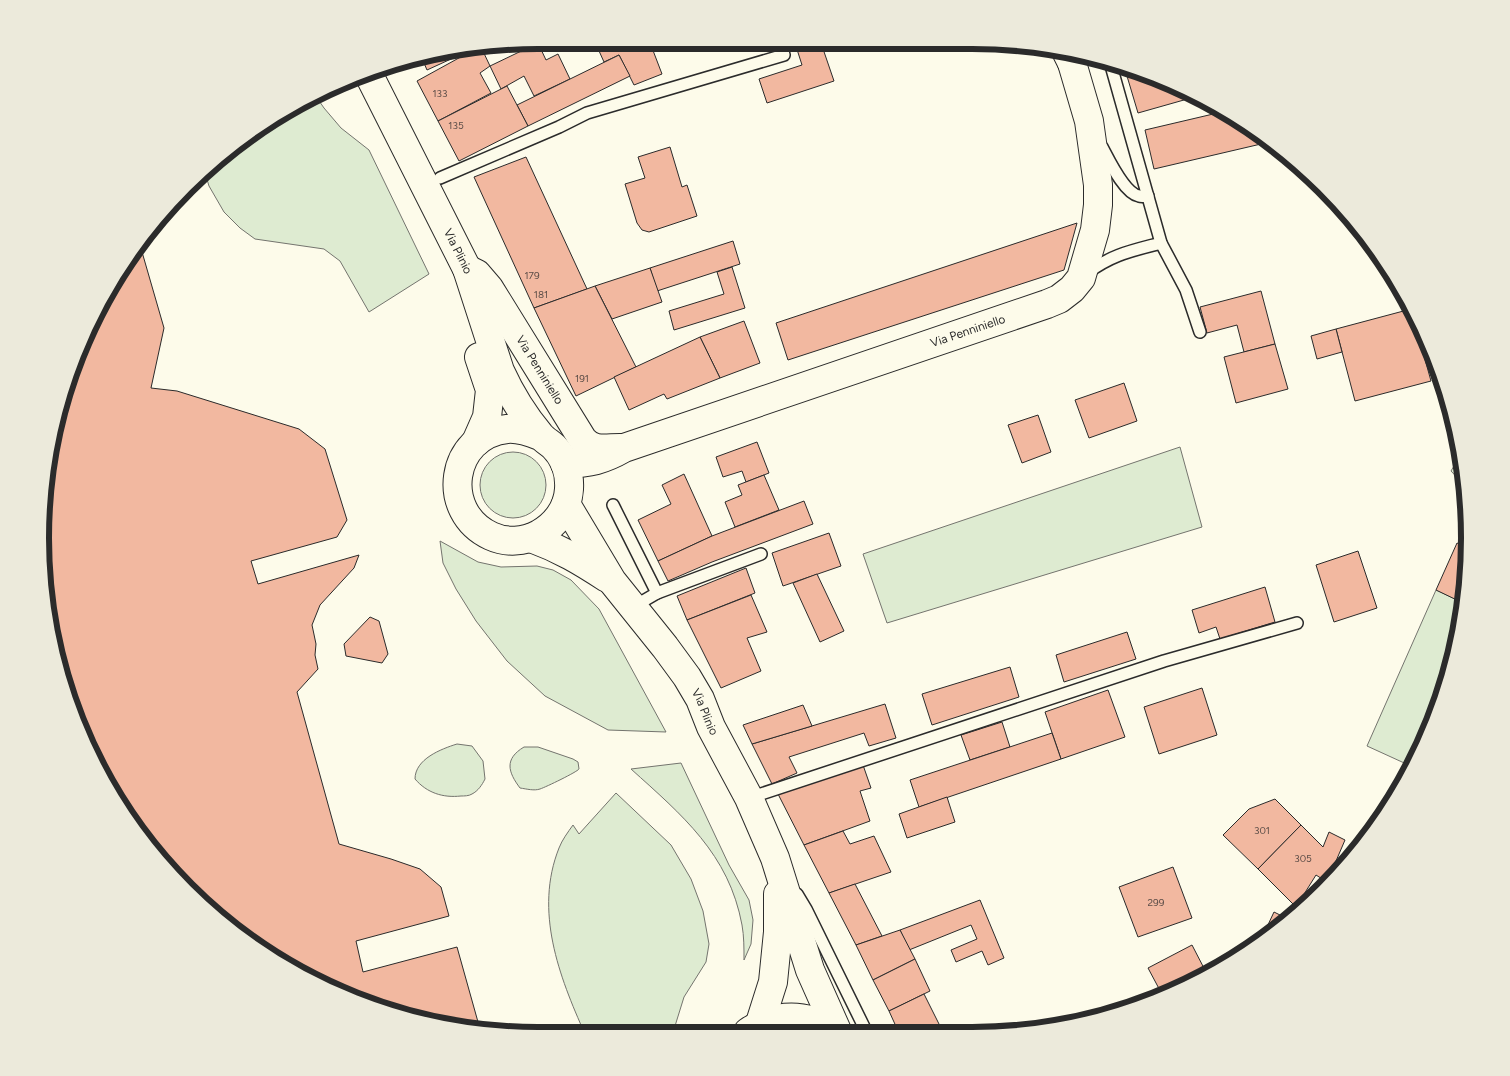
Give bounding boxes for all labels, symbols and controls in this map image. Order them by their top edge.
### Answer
house number: 133 [432,87,448,100]
house number: 135 [448,119,464,132]
street label: Via Plinio [441,226,475,276]
house number: 179 [524,269,540,282]
house number: 181 [534,288,548,301]
street label: Via Penniniello [929,312,1007,350]
street label: Via Penniniello [513,333,566,407]
house number: 191 [575,372,589,385]
street label: Via Plinio [689,686,721,738]
house number: 301 [1254,824,1270,837]
house number: 305 [1294,852,1312,865]
house number: 299 [1148,896,1165,909]

